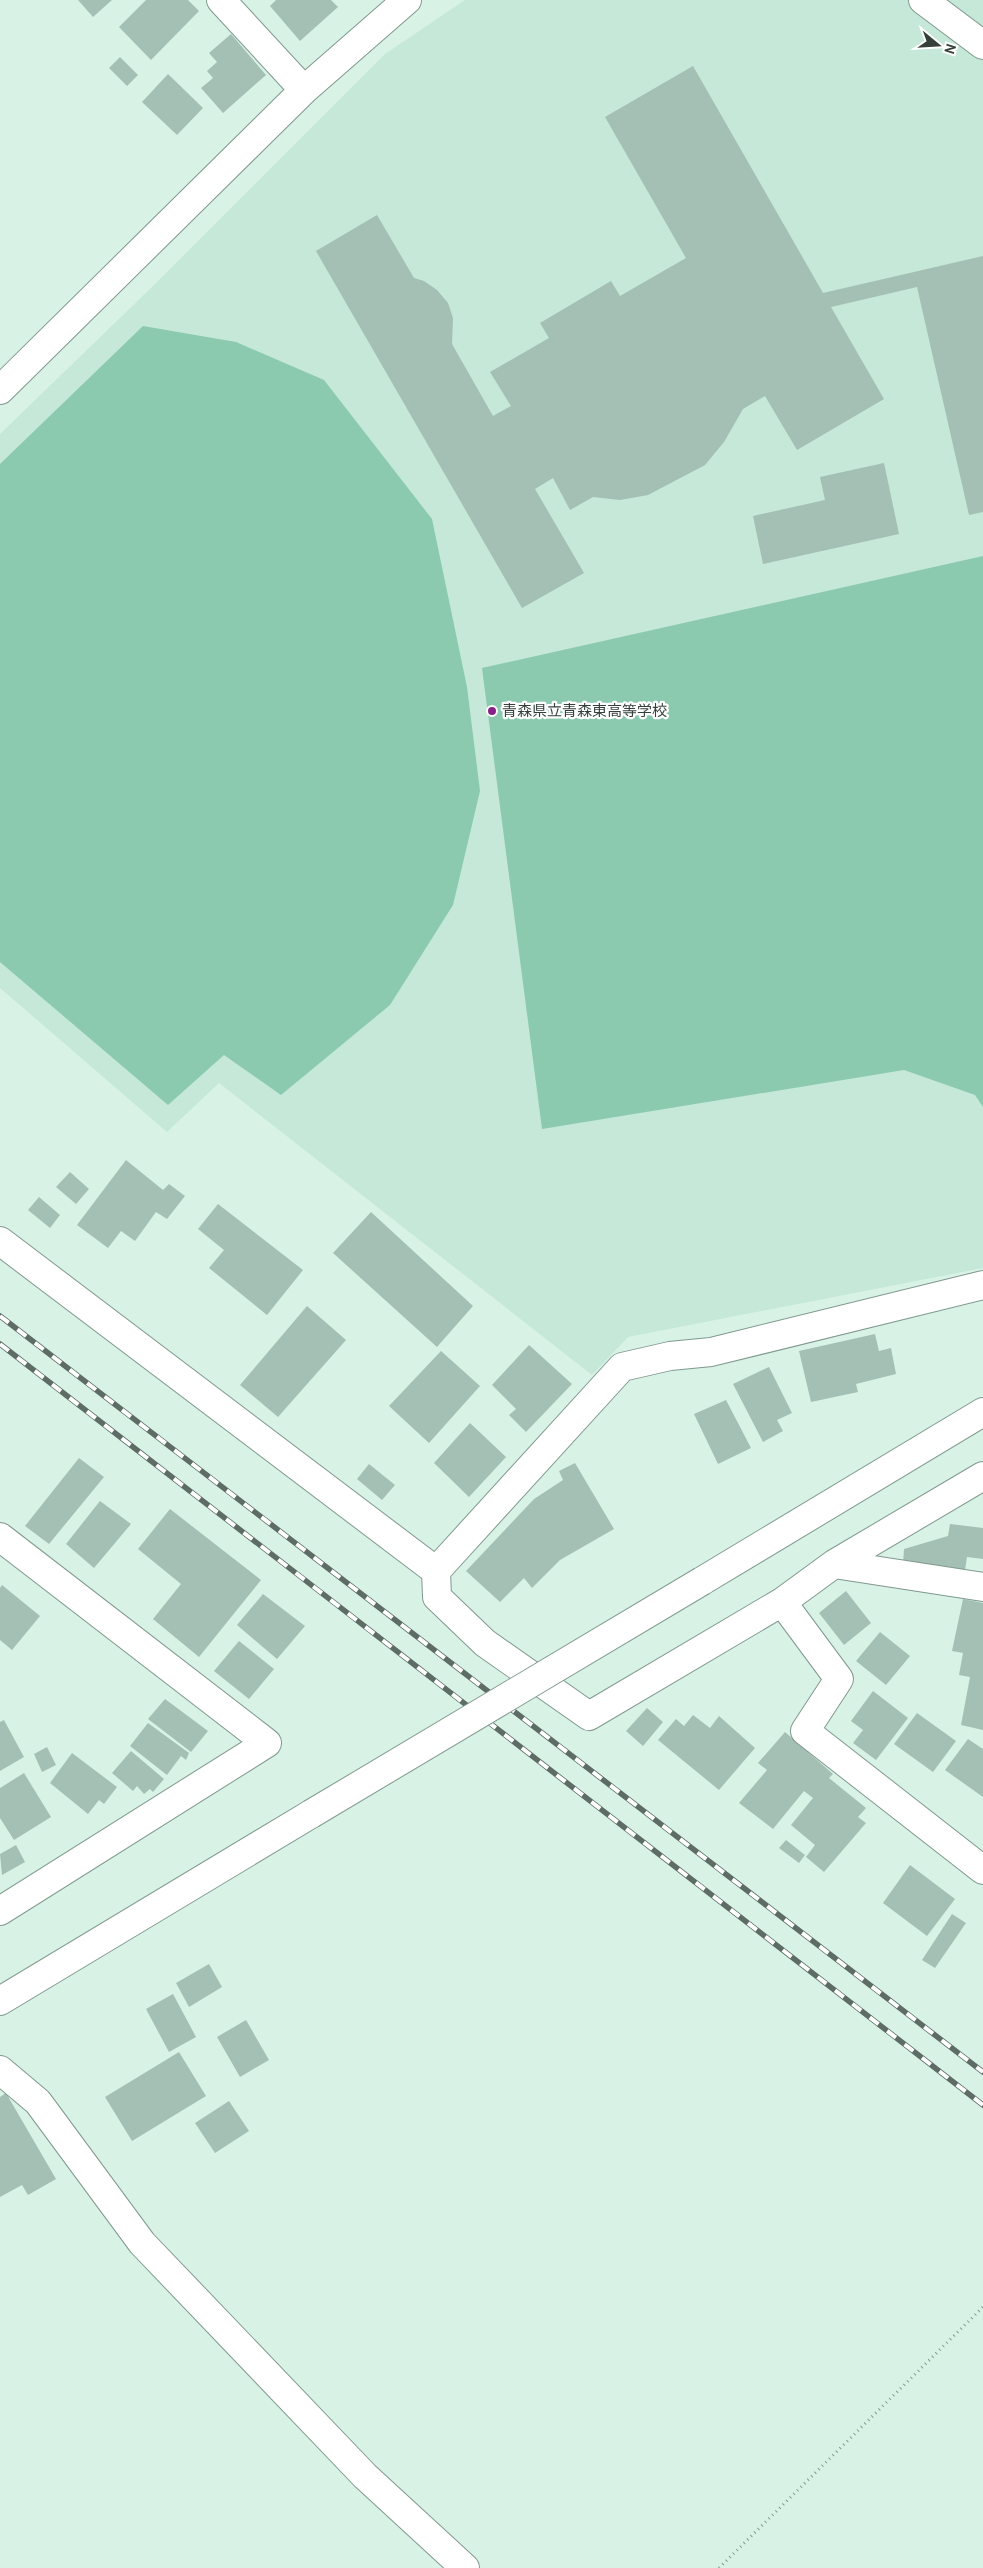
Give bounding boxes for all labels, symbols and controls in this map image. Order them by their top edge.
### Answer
north arrow [913,20,963,70]
text: N [940,42,960,56]
place label: 青森県立青森東高等学校 [502,701,667,720]
marker: 青森県立青森東高等学校 [486,705,498,717]

